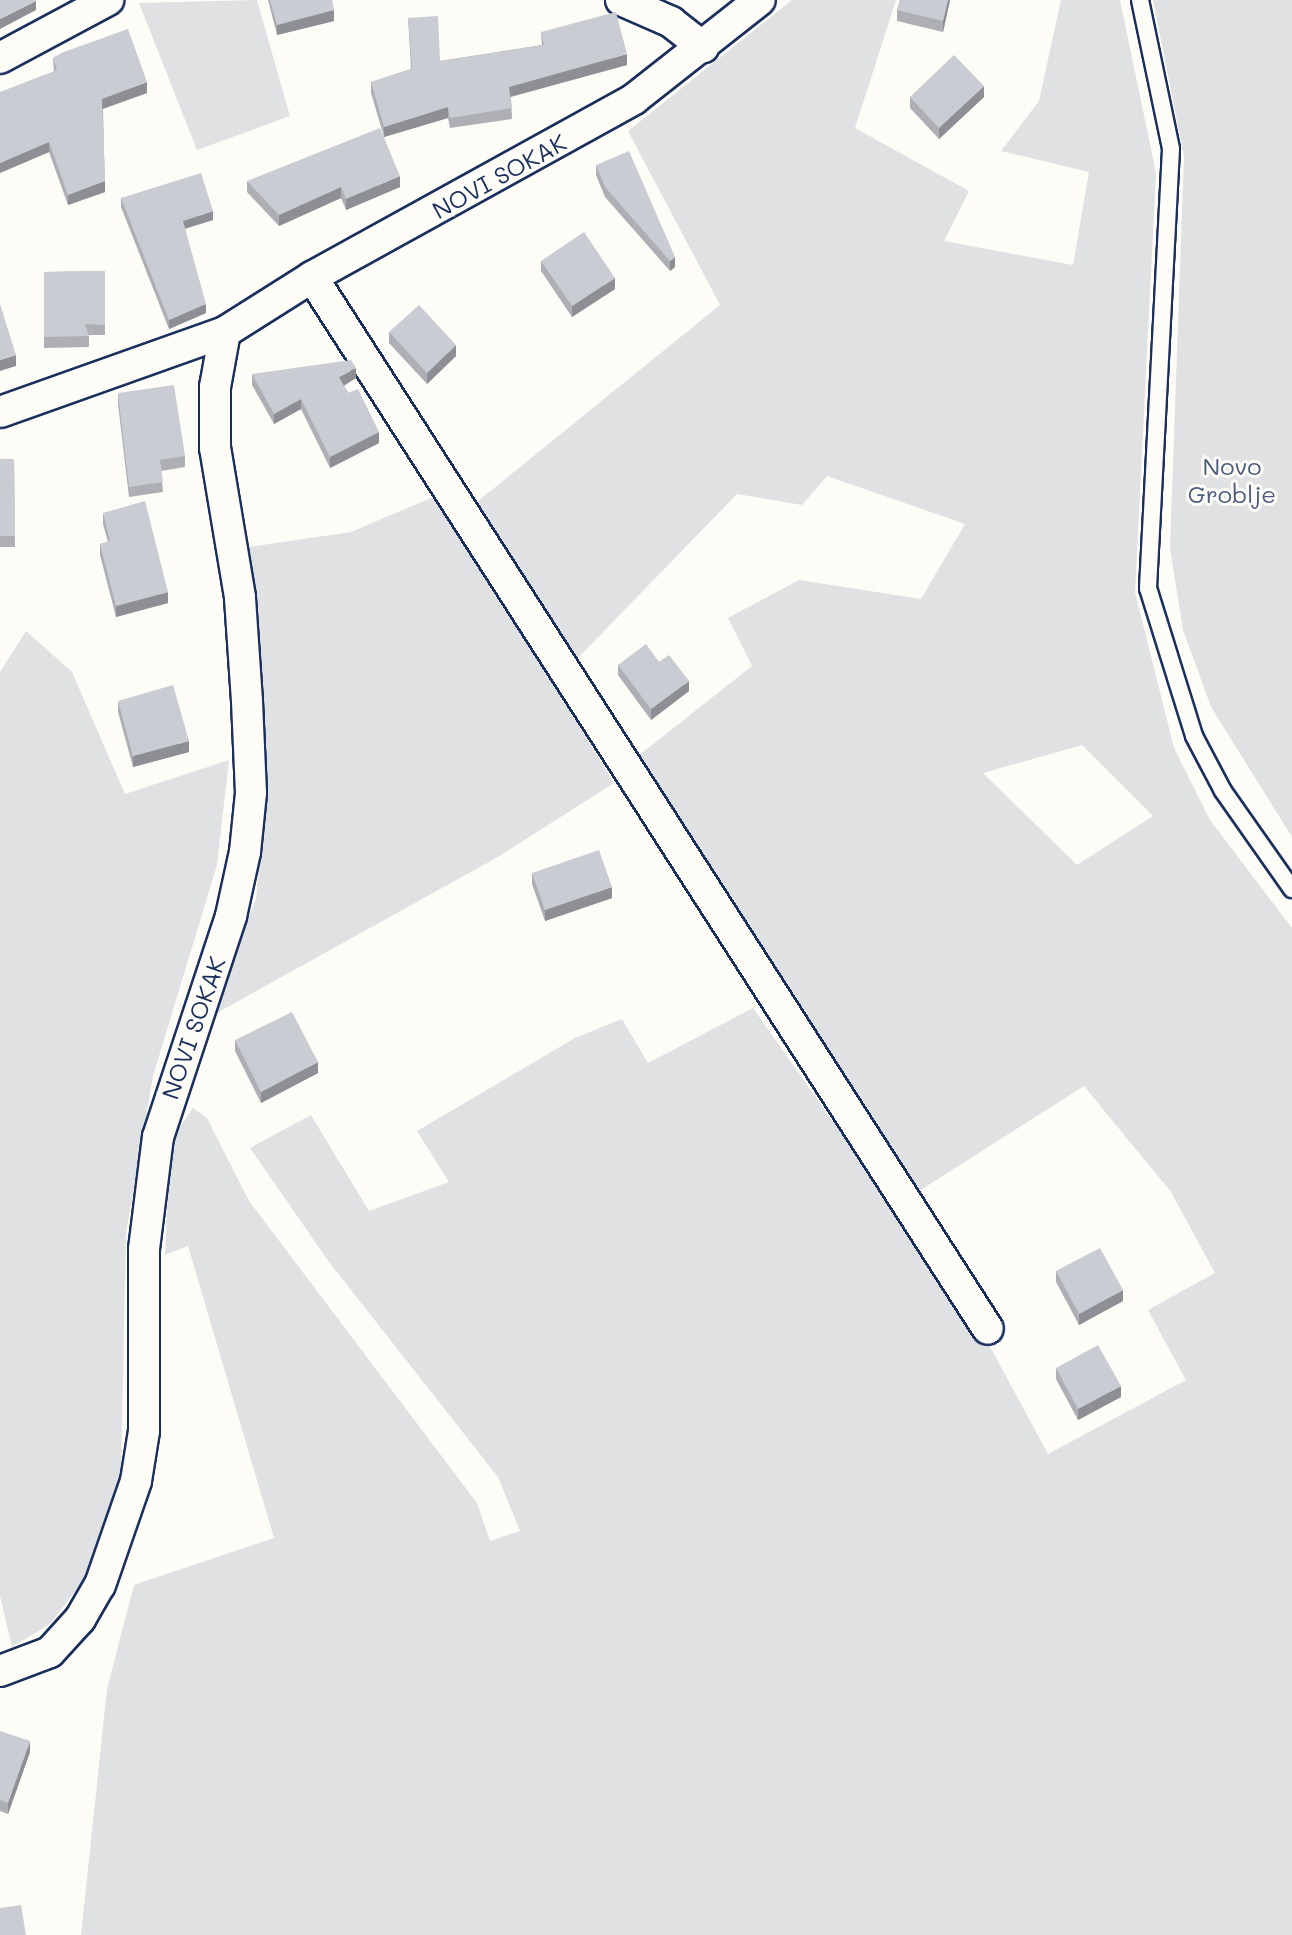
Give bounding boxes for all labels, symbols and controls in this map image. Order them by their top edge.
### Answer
street label: NOVI SOKAK [427,127,571,225]
park label: Novo Groblje [1188,452,1276,508]
street label: NOVI SOKAK [155,953,231,1103]

